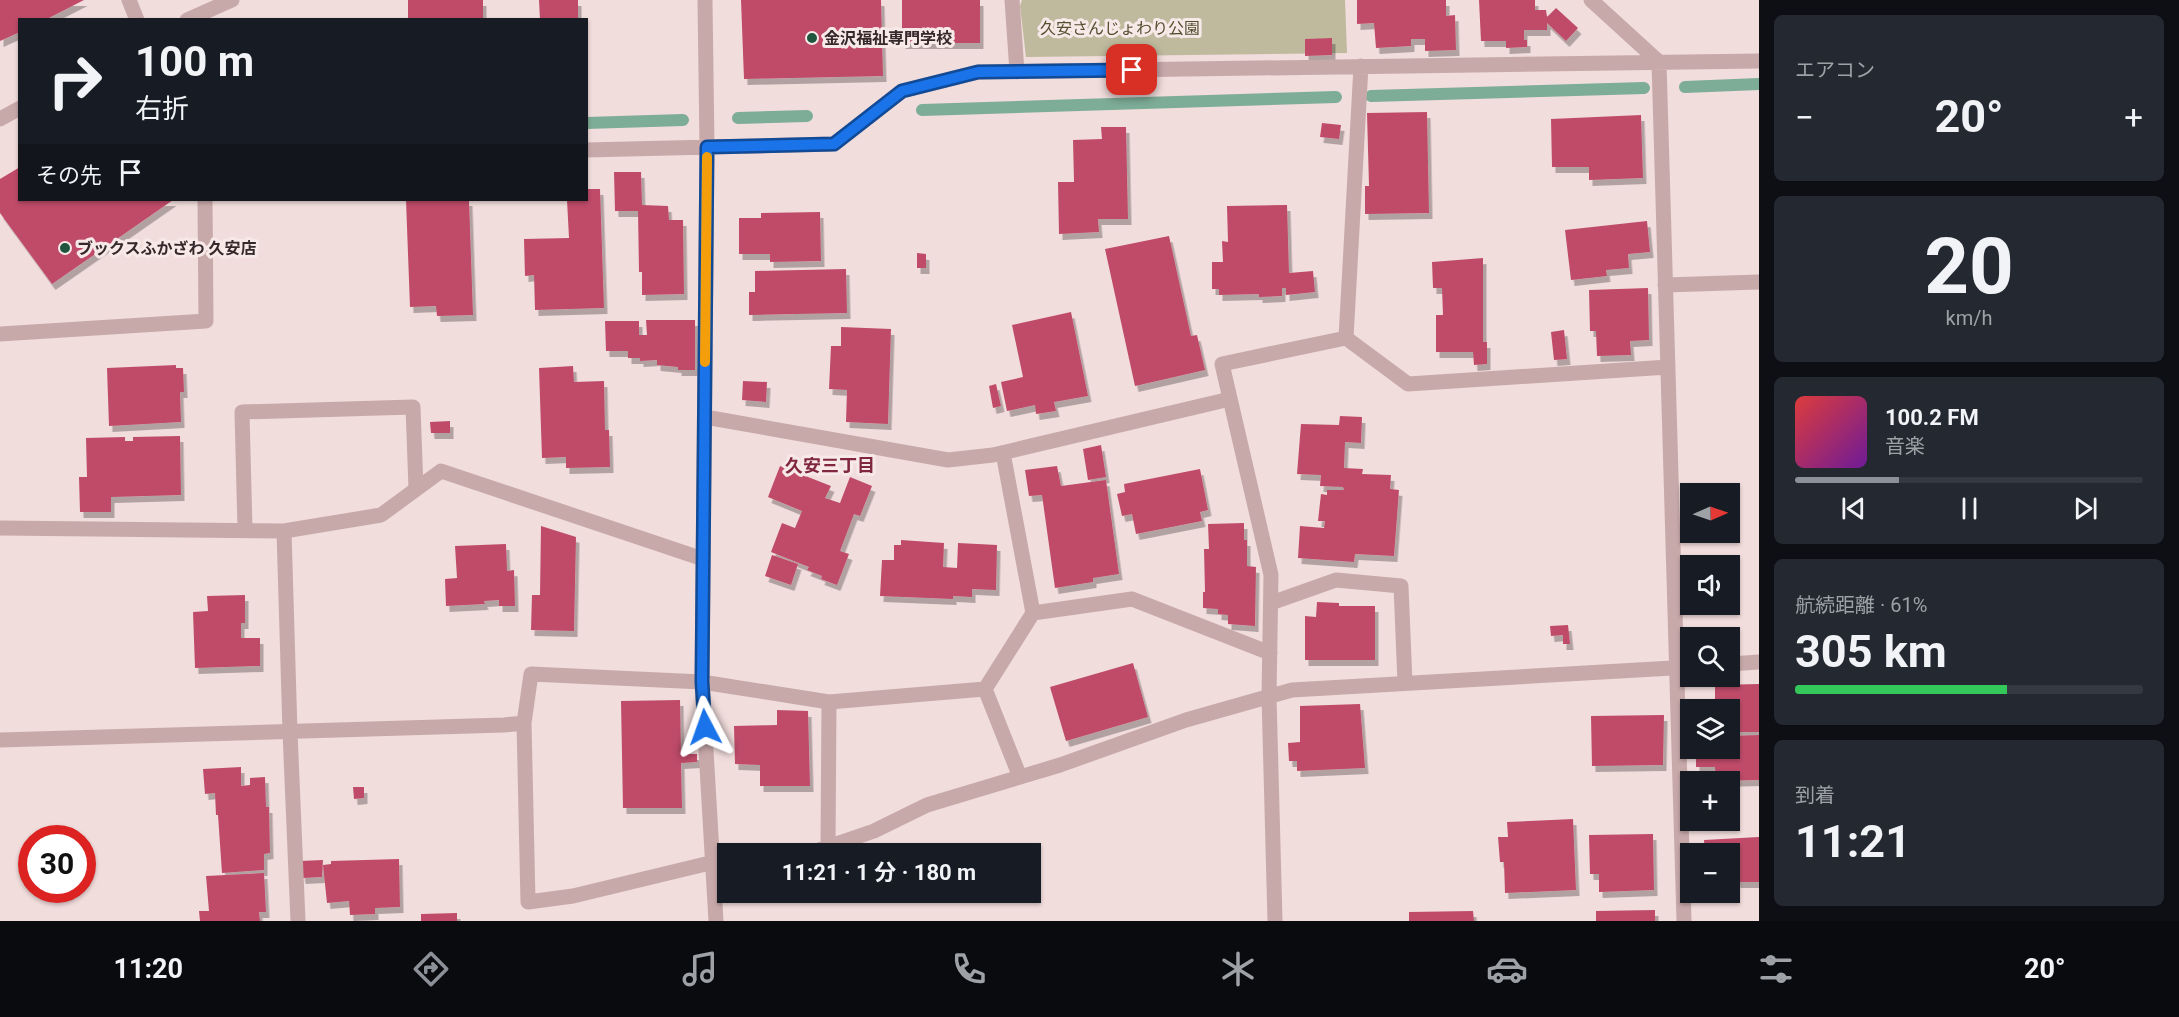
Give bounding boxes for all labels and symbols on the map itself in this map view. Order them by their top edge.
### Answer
park label: 久安さんじょわり公園 [1040,19,1200,38]
place label: 金沢福祉専門学校 [824,29,952,48]
marker: 金沢福祉専門学校 [805,31,819,45]
pin [1106,44,1157,95]
place label: ブックスふかざわ 久安店 [77,239,257,258]
marker: ブックスふかざわ 久安店 [58,241,72,255]
district label: 久安三丁目 [785,455,875,476]
north arrow [1680,483,1740,543]
position arrow [673,695,737,759]
speed limit sign: 30 [18,825,96,903]

